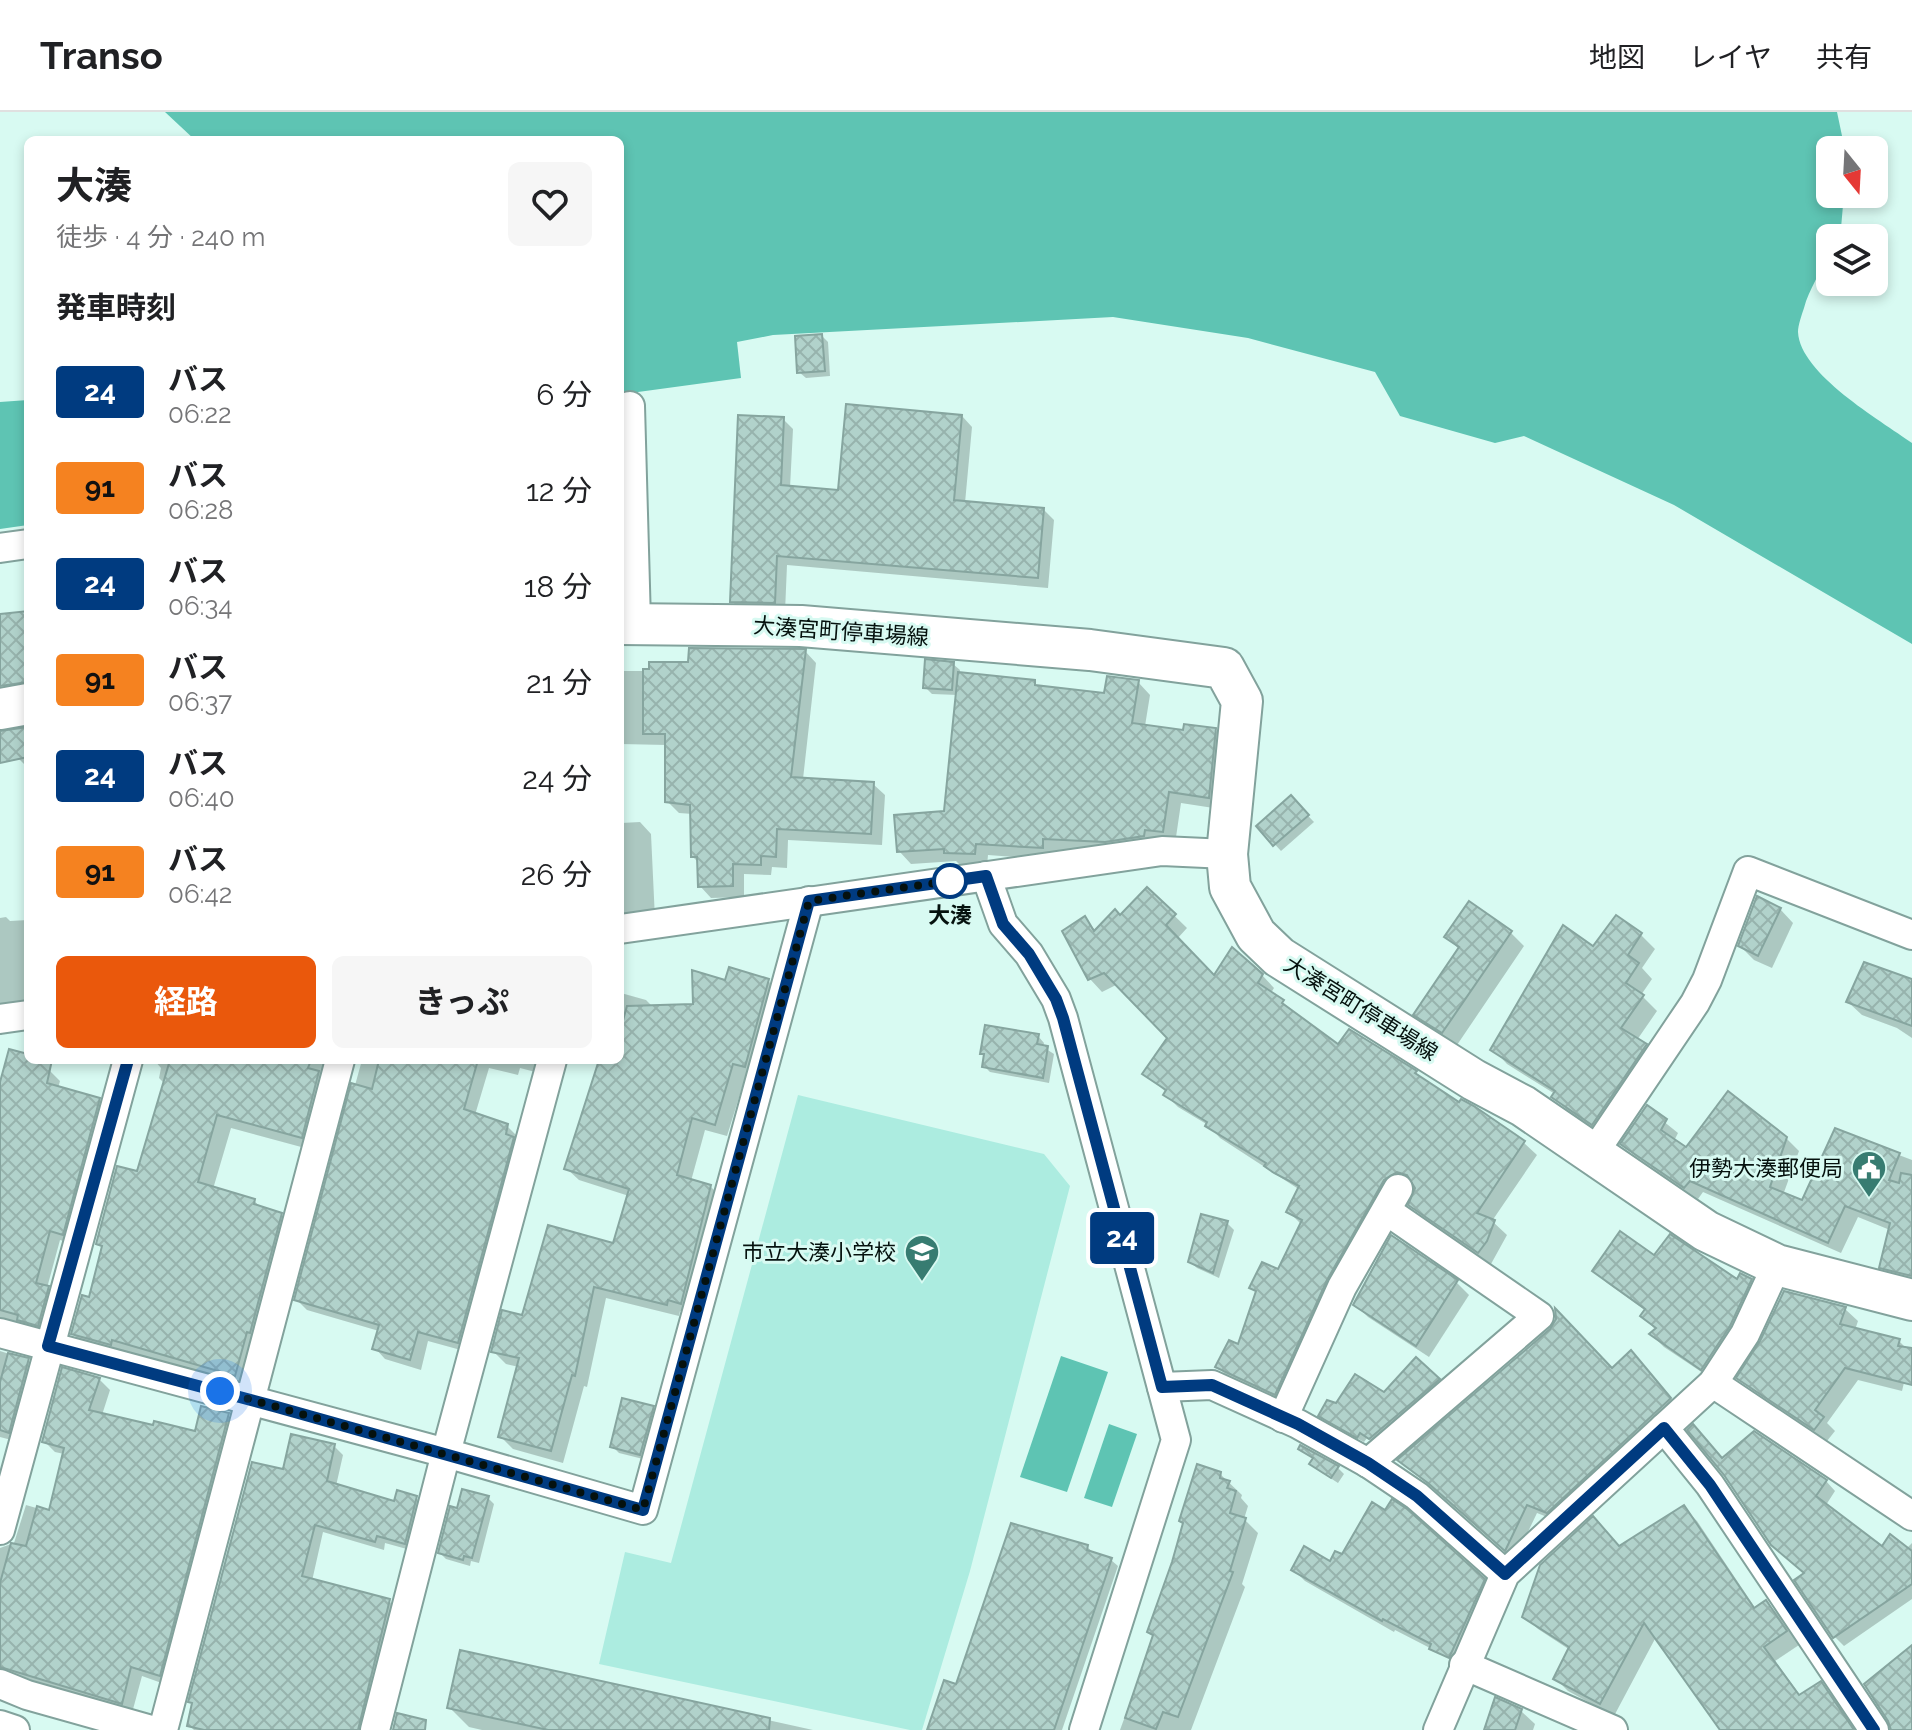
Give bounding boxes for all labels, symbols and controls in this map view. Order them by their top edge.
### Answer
text: Transo [40,33,163,78]
text: 地図 [1589,41,1645,74]
text: レイヤ [1689,41,1772,74]
text: 共有 [1816,41,1872,74]
north arrow [1816,136,1888,208]
map controls [1816,136,1888,296]
button: heart [508,162,592,246]
text: 大湊 [56,163,132,208]
text: 徒歩 · 4 分 · 240 m [56,222,265,252]
button: layers [1816,224,1888,296]
text: 発車時刻 [56,290,176,325]
text: バス [168,362,228,397]
text: 24 [84,375,116,408]
text: 6 分 [536,377,592,412]
text: 06:22 [168,399,232,429]
text: バス [168,458,228,493]
text: 91 [85,471,115,504]
text: 12 分 [526,473,592,508]
text: 06:28 [168,495,233,525]
text: バス [168,554,228,589]
text: 24 [84,567,116,600]
text: 18 分 [524,569,592,604]
text: 06:34 [168,591,233,621]
street label: 大湊宮町停車場線 [752,612,930,650]
text: バス [168,650,228,685]
text: 91 [85,663,115,696]
text: 21 分 [526,665,592,700]
text: 06:37 [168,687,232,717]
text: バス [168,746,228,781]
text: 24 [84,759,116,792]
text: 24 分 [522,761,592,796]
text: 06:40 [168,783,235,813]
text: バス [168,842,228,877]
text: 91 [85,855,115,888]
text: 26 分 [521,857,592,892]
marker: 大湊 [933,864,967,898]
text: 06:42 [168,879,232,909]
place label: 大湊 [928,902,972,928]
street label: 大湊宮町停車場線 [1279,950,1443,1066]
button: 経路 [56,956,316,1048]
button: きっぷ [332,956,592,1048]
public building icon: 伊勢大湊郵便局 [1850,1149,1888,1199]
place label: 伊勢大湊郵便局 [1689,1155,1843,1181]
line badge: 24 [1086,1212,1158,1264]
text: 24 [1106,1221,1138,1254]
school or university icon: 市立大湊小学校 [903,1233,941,1283]
place label: 市立大湊小学校 [742,1239,896,1265]
your location [200,1371,240,1411]

